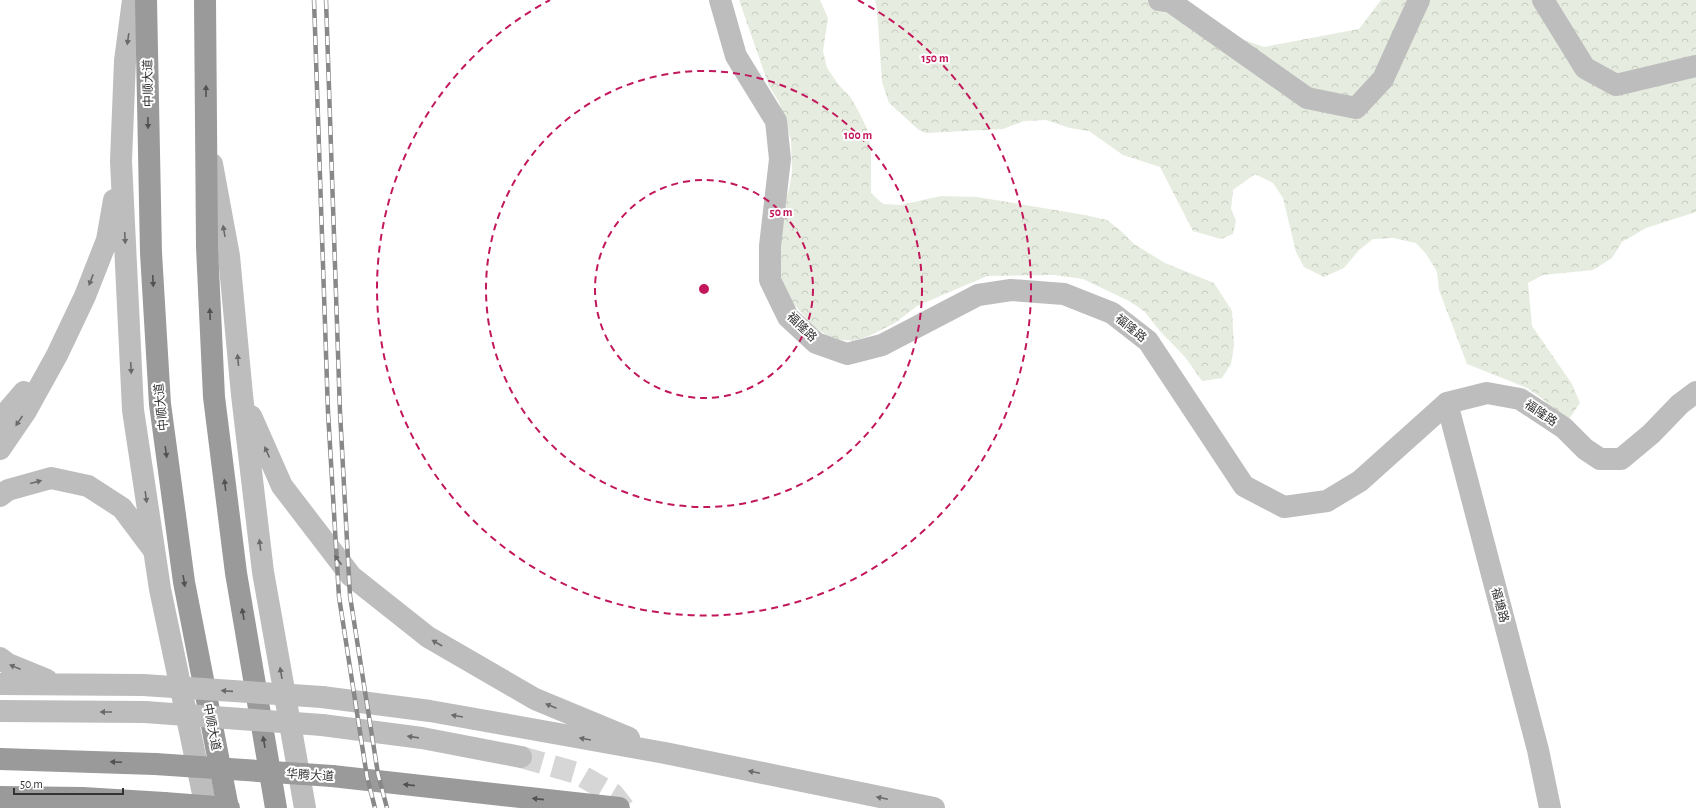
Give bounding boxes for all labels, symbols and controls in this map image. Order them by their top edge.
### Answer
one-way arrow [125,33,131,45]
text: 150 m [921,52,949,64]
street label: 中顺大道 [141,59,154,107]
one-way arrow [203,84,209,97]
one-way arrow [145,117,152,129]
text: 100 m [844,129,872,141]
text: 50 m [770,206,793,218]
one-way arrow [221,225,227,237]
one-way arrow [121,232,128,244]
one-way arrow [88,275,94,286]
one-way arrow [149,275,156,287]
centre of rings [697,282,711,296]
one-way arrow [207,308,214,320]
street label: 福隆路 [785,309,820,344]
street label: 福隆路 [1113,311,1149,344]
one-way arrow [235,354,242,366]
one-way arrow [128,362,134,375]
street label: 中顺大道 [152,382,169,432]
street label: 福隆路 [1523,397,1560,428]
one-way arrow [15,416,23,426]
one-way arrow [163,446,169,458]
one-way arrow [264,447,270,458]
one-way arrow [30,479,42,485]
one-way arrow [222,479,228,491]
one-way arrow [143,491,149,503]
one-way arrow [257,539,263,551]
one-way arrow [334,555,342,566]
one-way arrow [181,575,187,587]
street label: 福塘路 [1490,586,1511,624]
one-way arrow [240,608,246,620]
one-way arrow [432,639,443,646]
one-way arrow [10,664,21,670]
one-way arrow [278,667,284,679]
one-way arrow [221,687,233,694]
street label: 中顺大道 [202,702,223,752]
one-way arrow [545,702,557,708]
one-way arrow [99,709,112,715]
one-way arrow [451,713,464,719]
one-way arrow [407,734,420,740]
one-way arrow [261,736,267,748]
one-way arrow [579,736,591,742]
one-way arrow [109,759,122,765]
street label: 华腾大道 [286,766,334,783]
one-way arrow [748,768,760,774]
scale bar [14,770,123,796]
text: 50 m [20,778,43,790]
one-way arrow [403,782,415,788]
one-way arrow [875,794,888,800]
one-way arrow [532,796,544,802]

